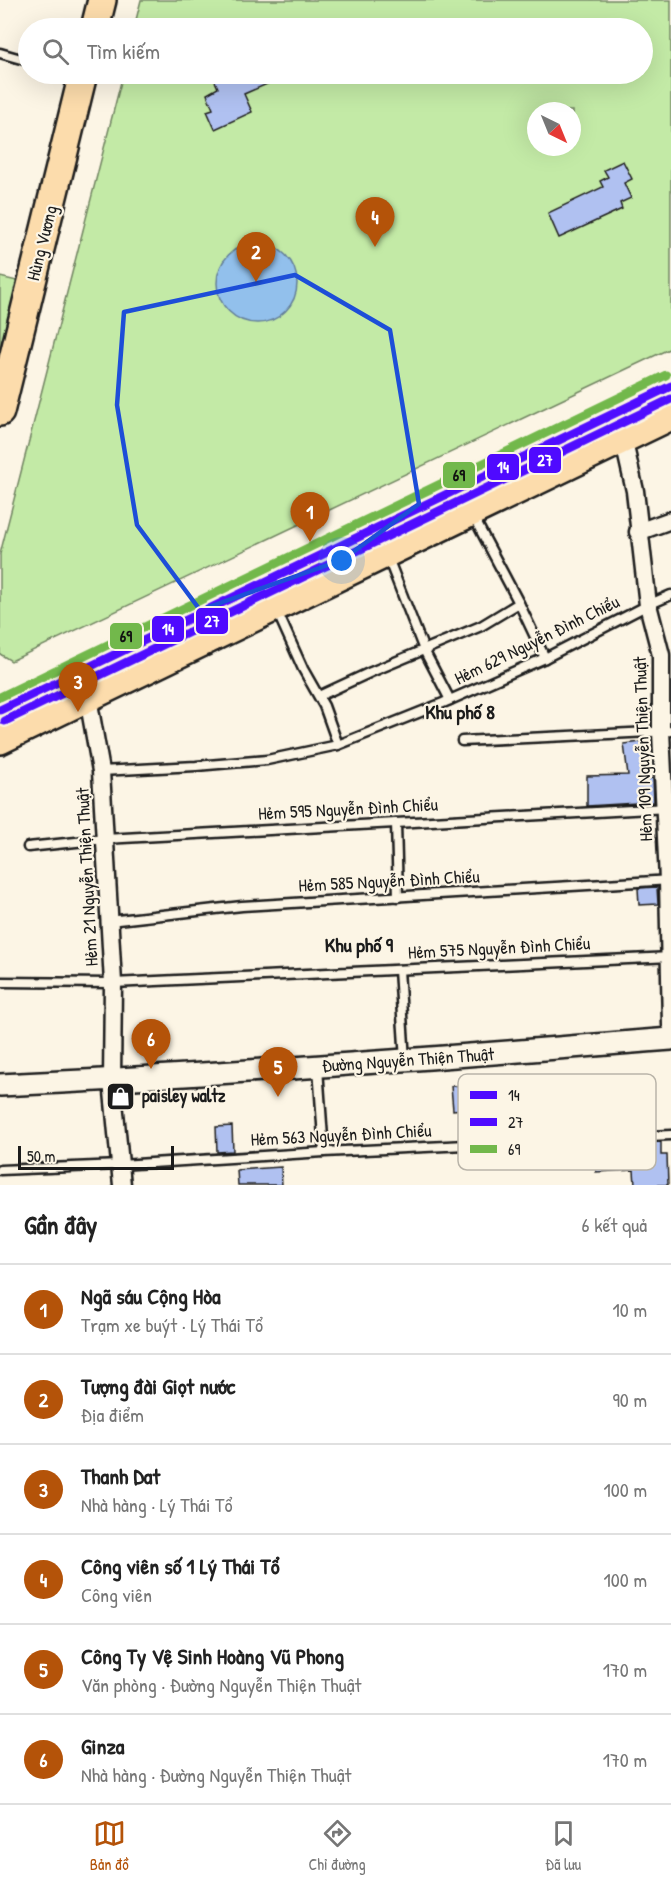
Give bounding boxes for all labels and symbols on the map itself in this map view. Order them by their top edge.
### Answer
north arrow [527,102,581,156]
pin: 4 [356,198,394,247]
street label: Hùng Vương [20,203,63,283]
pin: 2 [236,232,276,282]
line badge: 27 [528,446,562,474]
text: 27 [537,449,553,471]
line badge: 14 [486,453,520,481]
text: 14 [497,456,509,478]
line badge: 69 [442,461,476,489]
text: 69 [453,464,465,486]
pin: 1 [290,492,330,542]
your location [327,546,356,575]
street label: Hẻm 629 Nguyễn Ðình Chiểu [450,589,623,690]
line badge: 27 [195,607,229,635]
text: 27 [204,610,220,632]
line badge: 14 [151,615,185,643]
text: 14 [162,618,174,640]
line badge: 69 [109,622,143,650]
text: 69 [120,625,132,647]
street label: Hẻm 109 Nguyễn Thiện Thuật [627,655,658,842]
pin: 3 [58,662,98,712]
district label: Khu phố 8 [425,698,495,726]
street label: Hẻm 21 Nguyễn Thiện Thuật [69,786,104,967]
street label: Hẻm 595 Nguyễn Ðình Chiểu [257,791,439,826]
street label: Hẻm 585 Nguyễn Ðình Chiểu [298,863,480,898]
street label: Hẻm 575 Nguyễn Ðình Chiểu [407,930,591,965]
district label: Khu phố 9 [325,931,394,959]
pin: 6 [132,1020,170,1069]
street label: Đường Nguyễn Thiện Thuật [321,1041,496,1078]
pin: 5 [258,1048,298,1097]
legend [458,1074,656,1170]
shop icon: paisley waltz [105,1080,137,1112]
place label: paisley waltz [142,1083,226,1109]
text: 14 [508,1084,520,1106]
text: 27 [508,1111,523,1133]
street label: Hẻm 563 Nguyễn Ðình Chiểu [250,1117,432,1152]
text: 69 [508,1138,520,1160]
scale bar [18,1143,174,1170]

